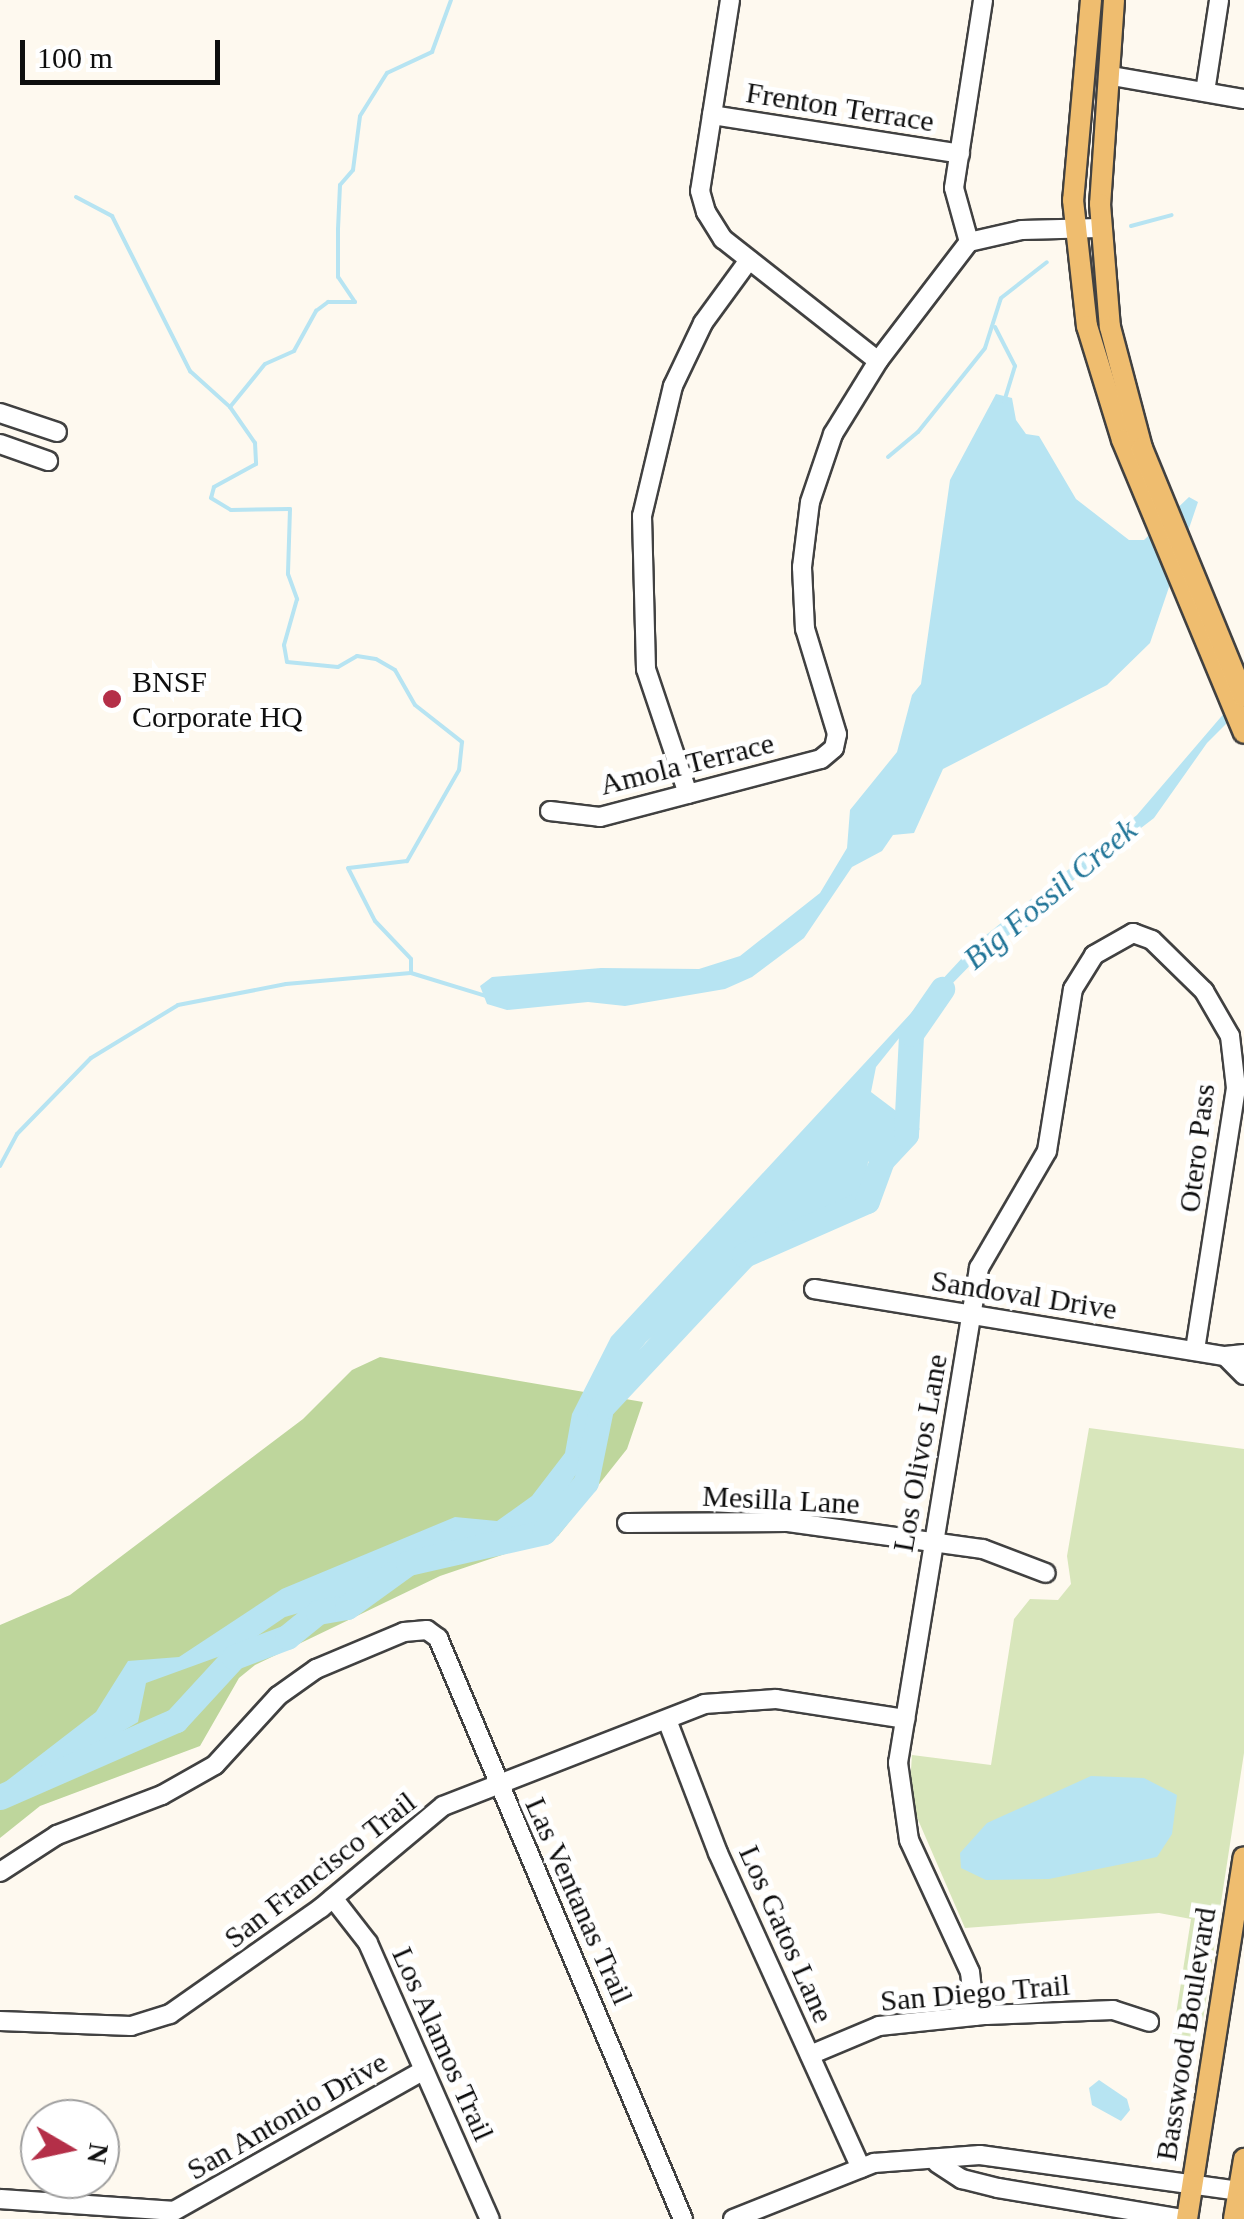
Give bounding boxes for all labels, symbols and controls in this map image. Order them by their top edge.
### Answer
scale bar [25,20,225,82]
text: 100 m [37,41,113,74]
street label: Frenton Terrace [743,74,937,140]
place label: BNSF Corporate HQ [132,664,303,734]
marker: BNSF Corporate HQ [101,688,123,710]
street label: Amola Terrace [596,725,778,803]
water label: Big Fossil Creek [956,811,1144,977]
street label: Otero Pass [1171,1082,1223,1214]
street label: Sandoval Drive [929,1263,1119,1327]
street label: Los Olivos Lane [885,1351,955,1555]
street label: Mesilla Lane [701,1478,861,1522]
street label: San Francisco Trail [217,1784,423,1956]
street label: Las Ventanas Trail [517,1791,641,2011]
street label: Los Gatos Lane [731,1840,841,2028]
street label: Basswood Boulevard [1148,1905,1224,2163]
street label: Los Alamos Trail [384,1940,502,2148]
street label: San Diego Trail [879,1967,1071,2019]
street label: San Antonio Drive [180,2044,394,2188]
north arrow [20,2099,120,2199]
text: N [81,2141,115,2166]

